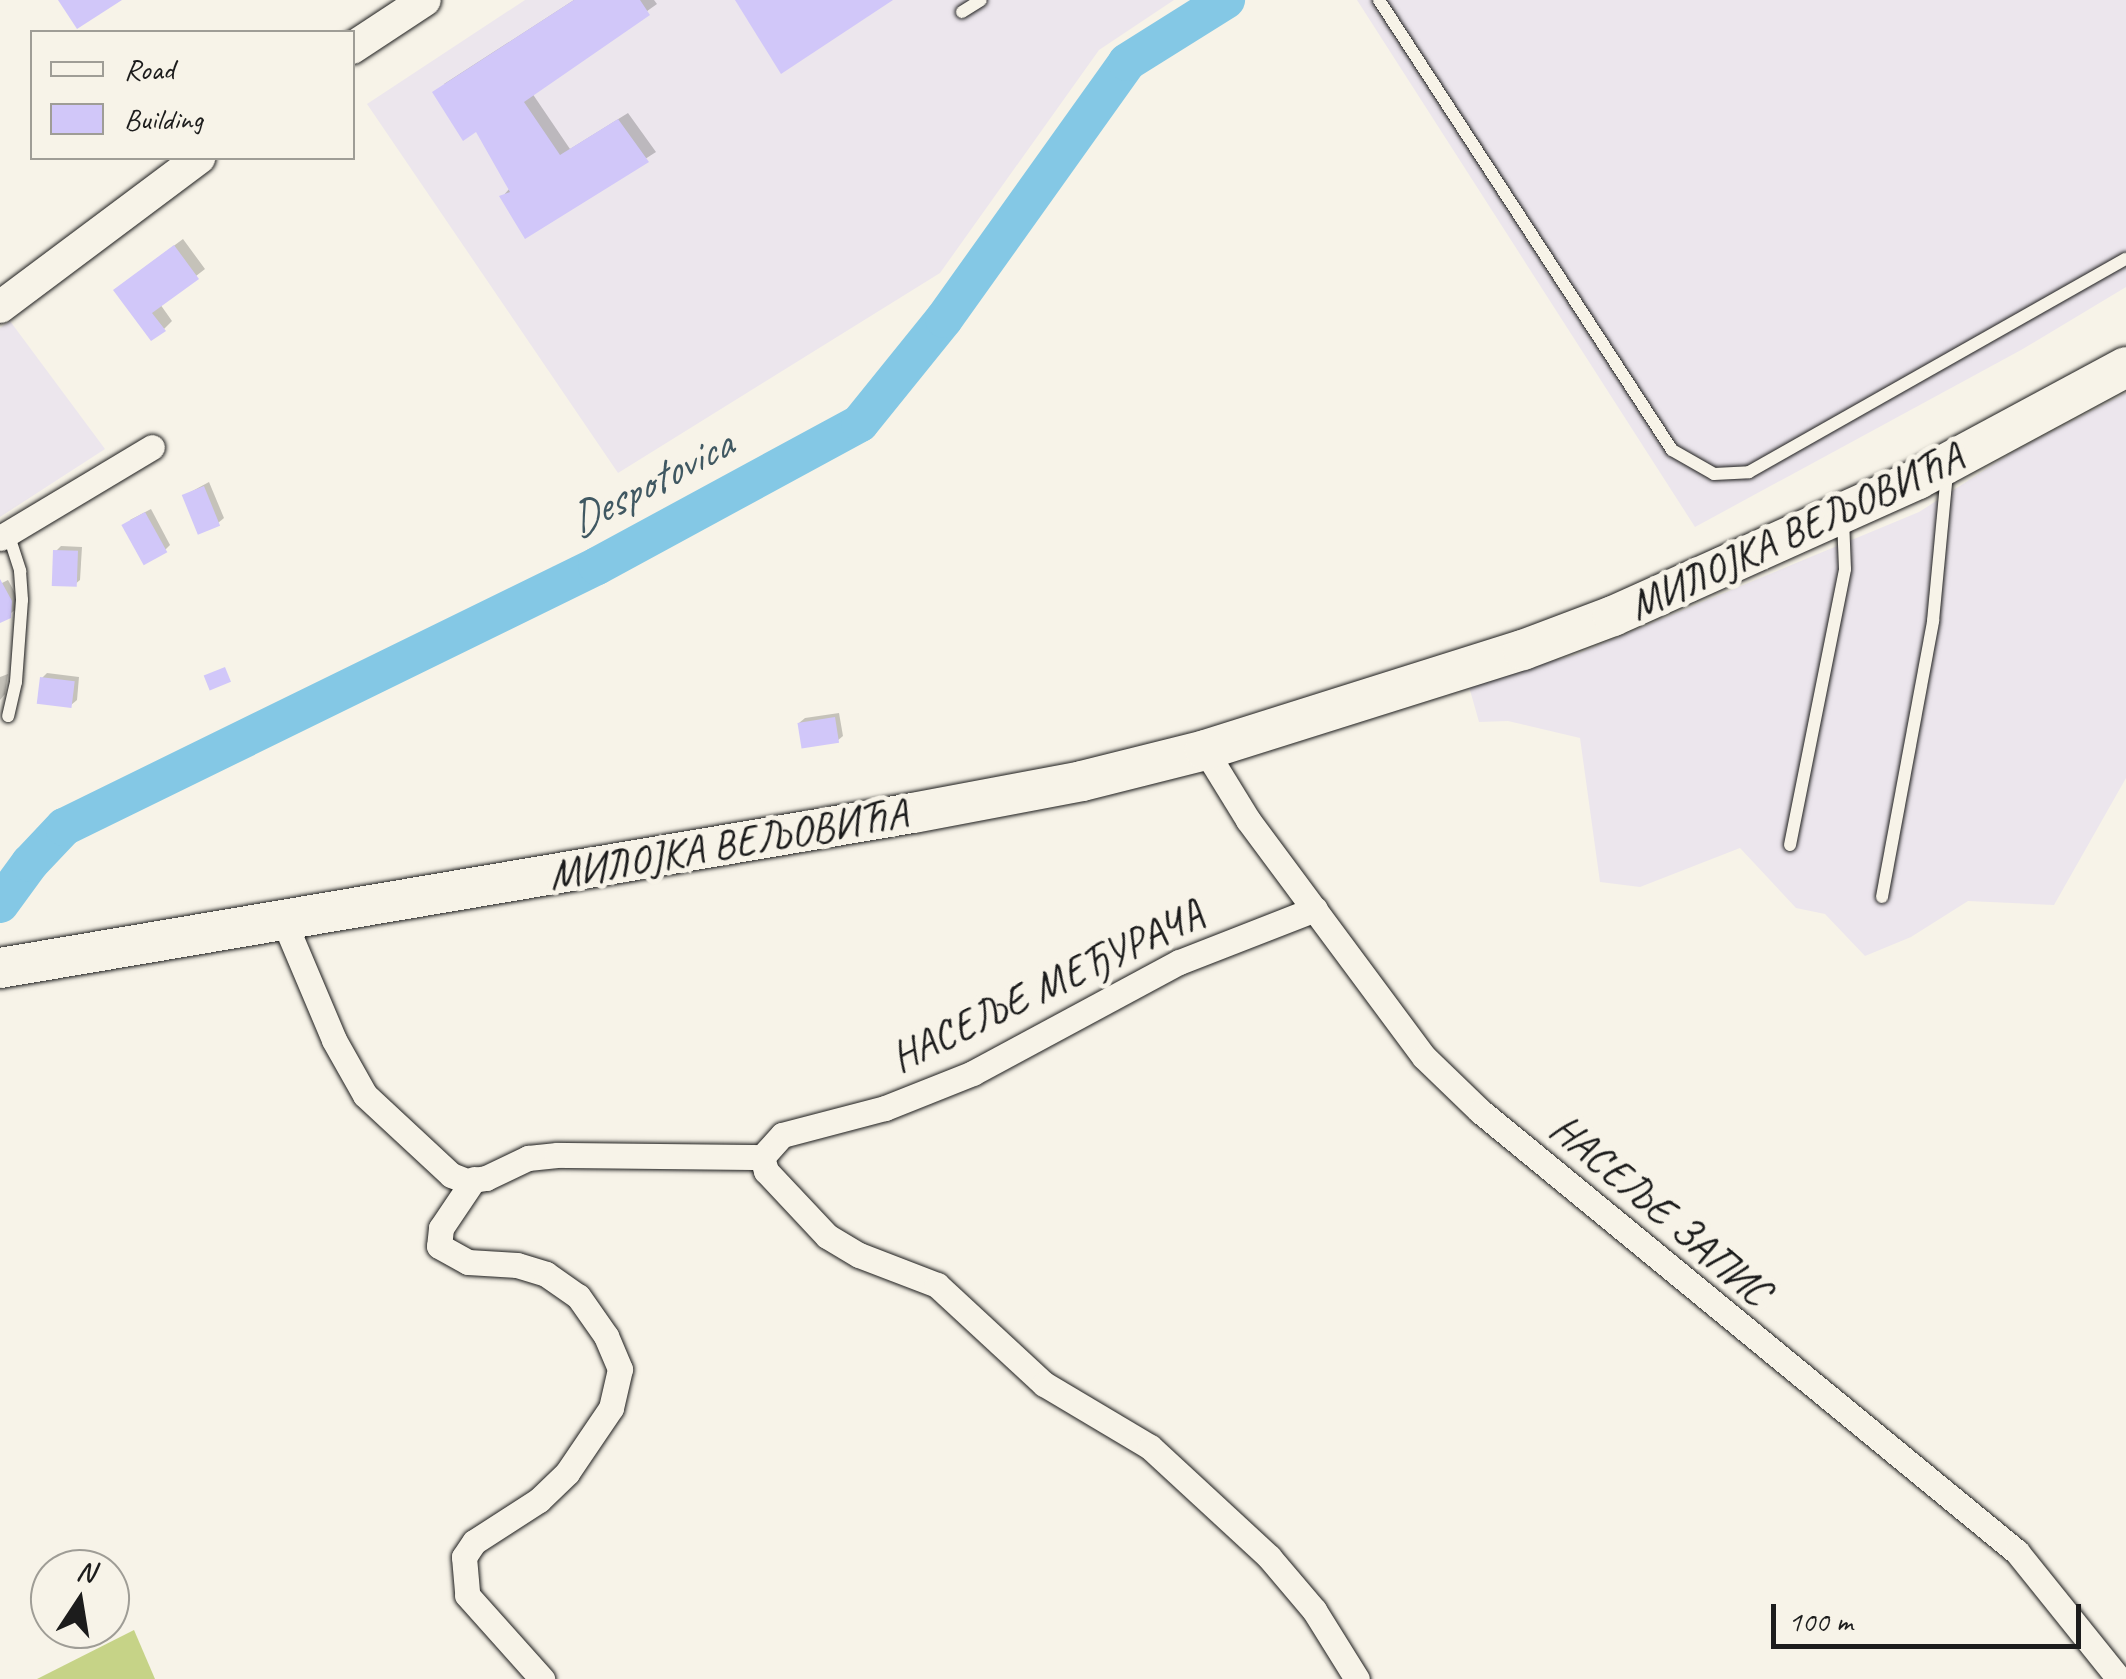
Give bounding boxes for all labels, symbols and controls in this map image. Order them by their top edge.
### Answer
legend [30,30,355,160]
text: Road [124,50,174,88]
text: Building [124,100,203,138]
water label: Despotovica [559,417,741,549]
street label: МИЛОЈКА ВЕЉОВИЋА [1620,432,1972,632]
street label: МИЛОЈКА ВЕЉОВИЋА [544,789,912,901]
street label: НАСЕЉЕ МЕЂУРАЧА [883,889,1211,1083]
street label: НАСЕЉЕ ЗАПИС [1539,1103,1781,1317]
north arrow [30,1549,130,1649]
text: N [74,1552,98,1590]
scale bar [1776,1584,2086,1646]
text: 100 m [1788,1602,1853,1640]

